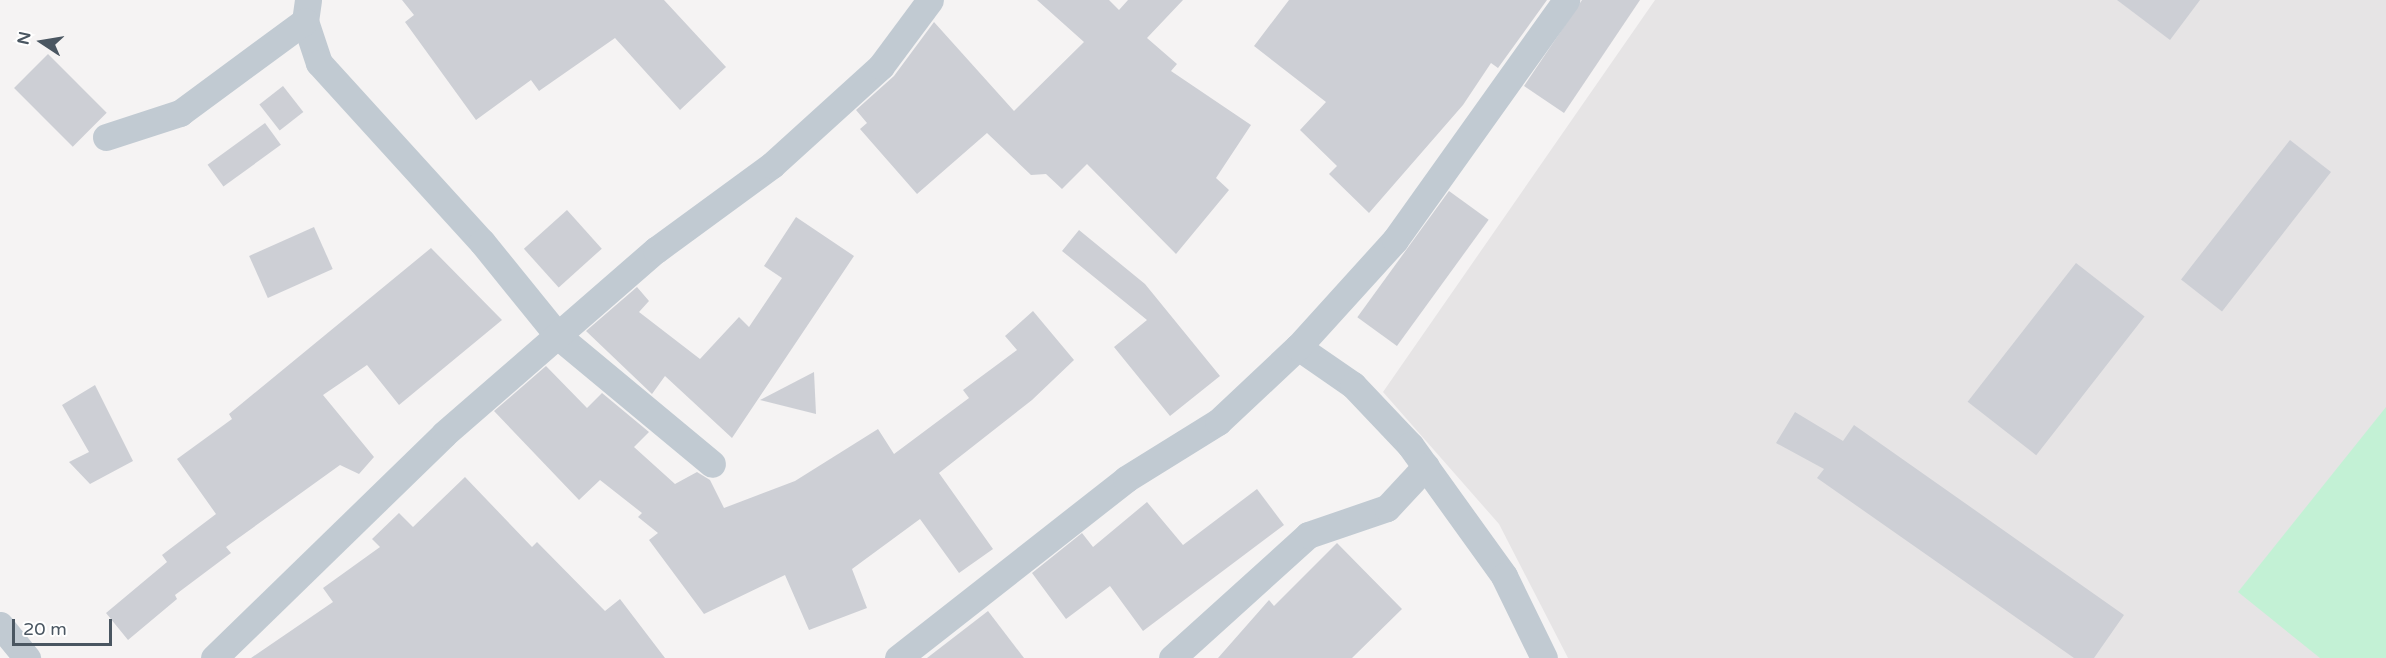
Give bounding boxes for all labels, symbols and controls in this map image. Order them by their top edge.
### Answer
north arrow [12,12,72,72]
text: N [13,30,36,47]
scale bar [15,607,116,645]
text: 20 m [23,618,67,640]

